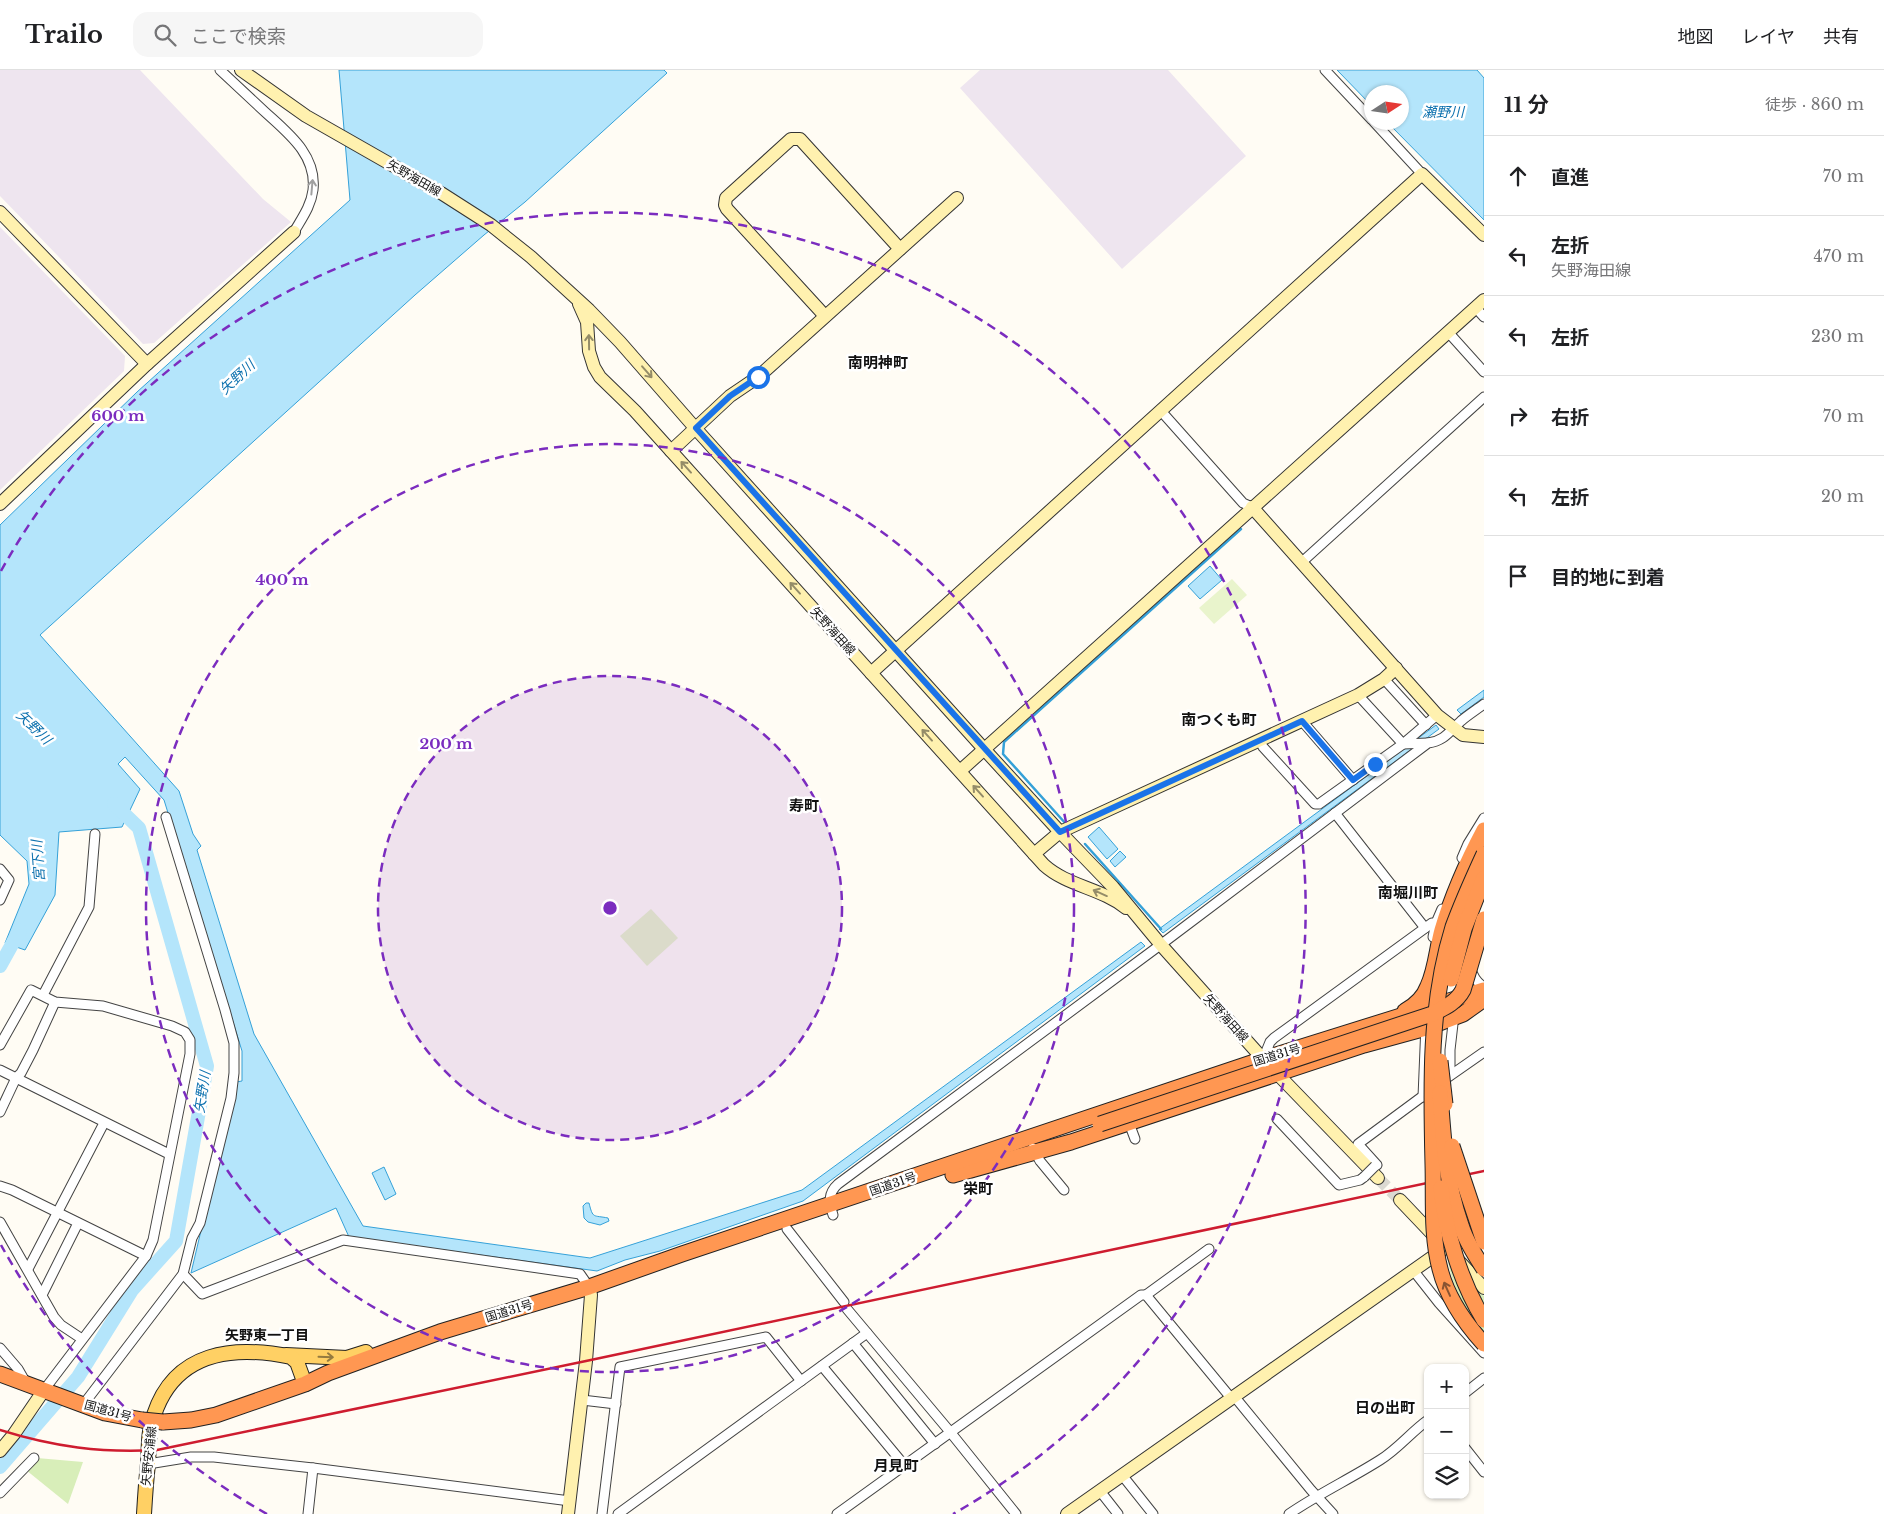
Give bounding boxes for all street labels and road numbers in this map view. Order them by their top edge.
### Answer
street label: 矢野海田線 [385,156,444,199]
street label: 矢野海田線 [808,603,859,658]
street label: 矢野海田線 [1201,990,1252,1045]
street label: 国道31号 [1251,1040,1302,1069]
street label: 国道31号 [867,1169,918,1199]
street label: 国道31号 [483,1296,534,1325]
street label: 国道31号 [83,1397,134,1424]
street label: 矢野安浦線 [138,1425,159,1487]

